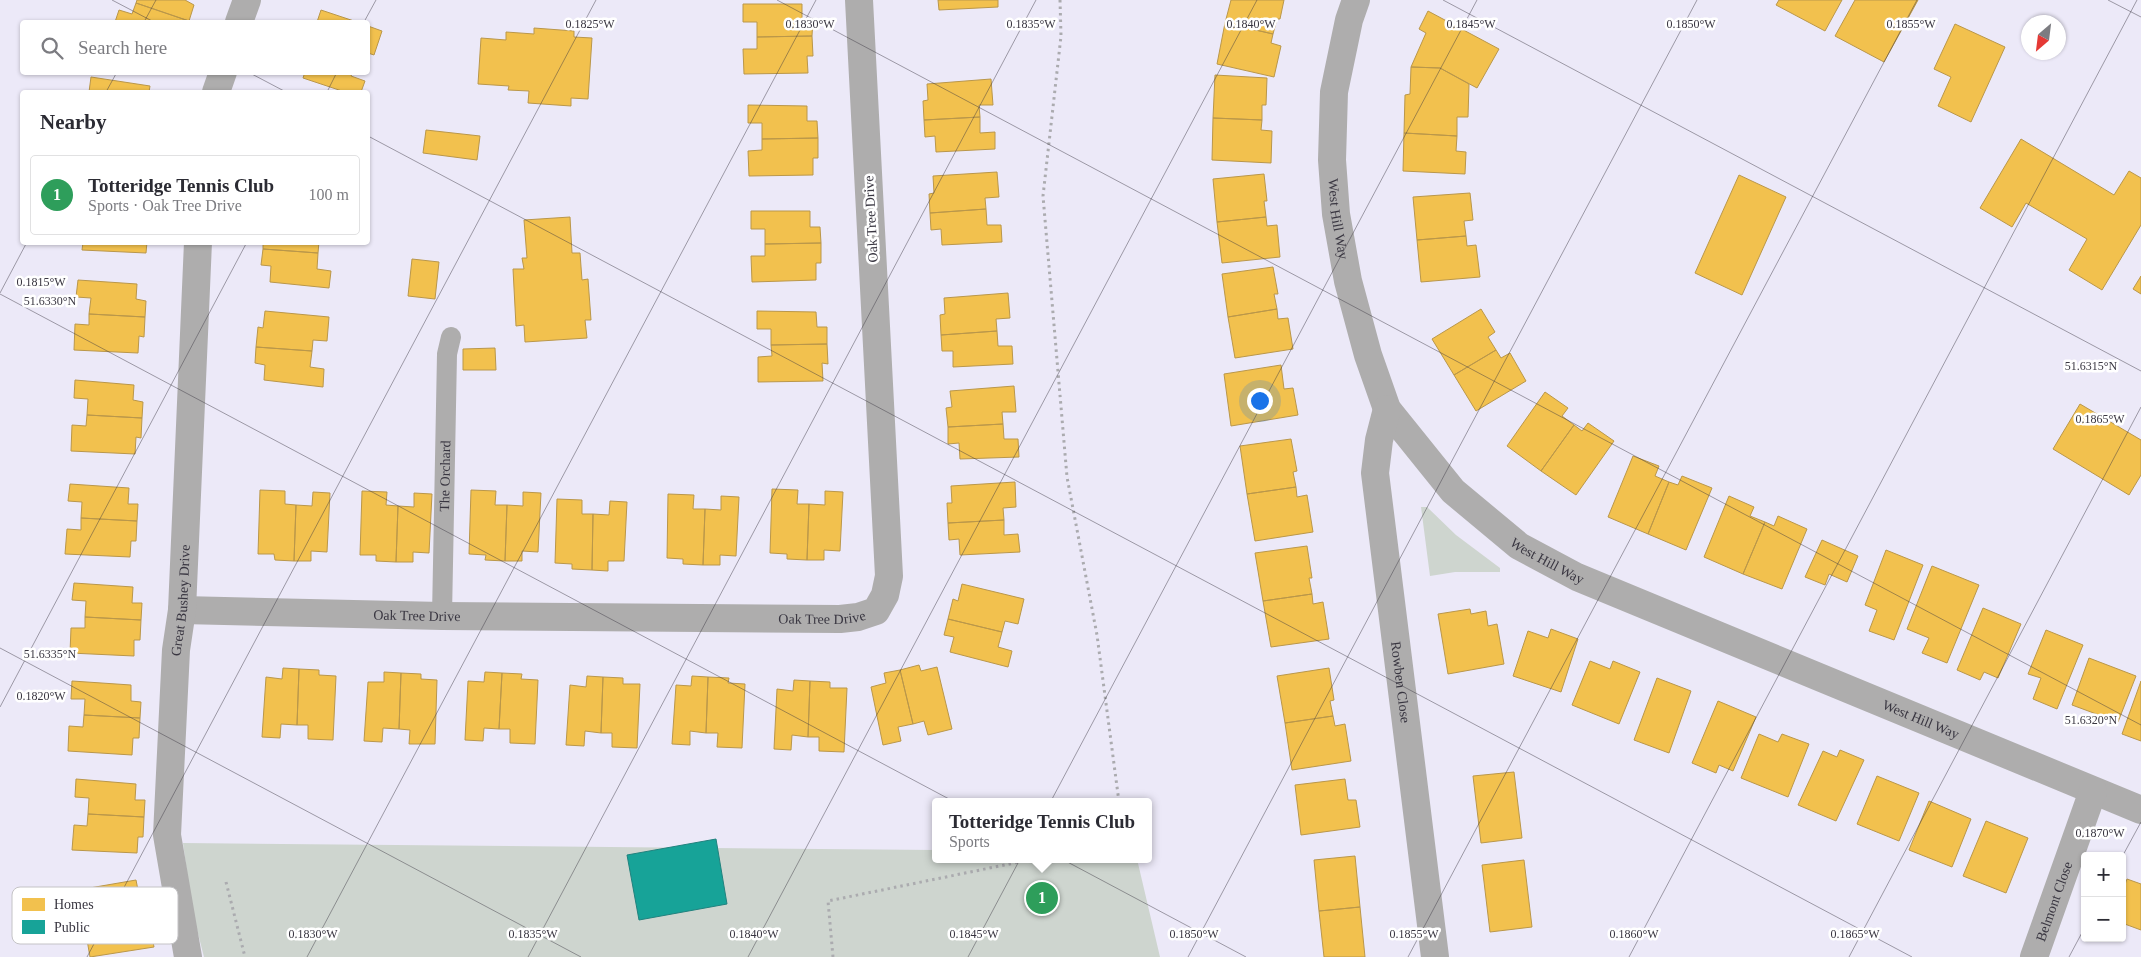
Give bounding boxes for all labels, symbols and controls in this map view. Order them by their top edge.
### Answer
north arrow [2021,15,2066,60]
text: 0.1825°W [565,17,615,31]
text: 0.1830°W [785,17,835,31]
text: 0.1835°W [1006,17,1056,31]
text: 0.1840°W [1226,17,1276,31]
text: 0.1845°W [1446,17,1496,31]
text: 0.1850°W [1666,17,1716,31]
text: 0.1855°W [1886,17,1936,31]
search box [20,20,370,75]
icon: search [38,34,66,62]
text: Search here [78,37,167,58]
text: Nearby [40,110,107,134]
text: Totteridge Tennis Club [88,175,274,196]
street label: Oak Tree Drive [861,175,881,263]
street label: West Hill Way [1326,178,1351,260]
text: 1 [53,186,61,203]
text: 100 m [309,186,349,203]
text: Sports · Oak Tree Drive [88,197,242,214]
text: 0.1815°W [16,275,66,289]
text: 51.6330°N [24,294,77,308]
text: 51.6315°N [2065,359,2118,373]
your location [1247,388,1273,414]
text: 0.1865°W [2075,412,2125,426]
street label: The Orchard [436,440,453,512]
street label: West Hill Way [1507,535,1586,587]
street label: Great Bushey Drive [168,544,192,656]
street label: Oak Tree Drive [373,607,461,624]
street label: Oak Tree Drive [778,608,867,627]
street label: Rowben Close [1388,640,1413,724]
text: 51.6335°N [24,647,77,661]
text: 0.1820°W [16,689,66,703]
street label: West Hill Way [1880,697,1962,742]
text: 51.6320°N [2065,713,2118,727]
popup [932,798,1152,863]
text: Totteridge Tennis Club [949,811,1135,832]
text: 0.1870°W [2075,826,2125,840]
text: Sports [949,833,990,850]
map controls [2081,852,2126,942]
button: + [2081,852,2126,897]
street label: Belmont Close [2033,859,2075,943]
pin: 1 [1026,879,1058,917]
legend [12,887,178,944]
text: Homes [54,897,94,912]
button: − [2081,897,2126,942]
text: Public [54,920,90,935]
text: 0.1830°W [288,927,338,941]
text: 0.1835°W [508,927,558,941]
text: 0.1840°W [729,927,779,941]
text: 0.1845°W [949,927,999,941]
text: 0.1850°W [1169,927,1219,941]
text: 0.1855°W [1389,927,1439,941]
text: 0.1860°W [1609,927,1659,941]
text: 0.1865°W [1830,927,1880,941]

